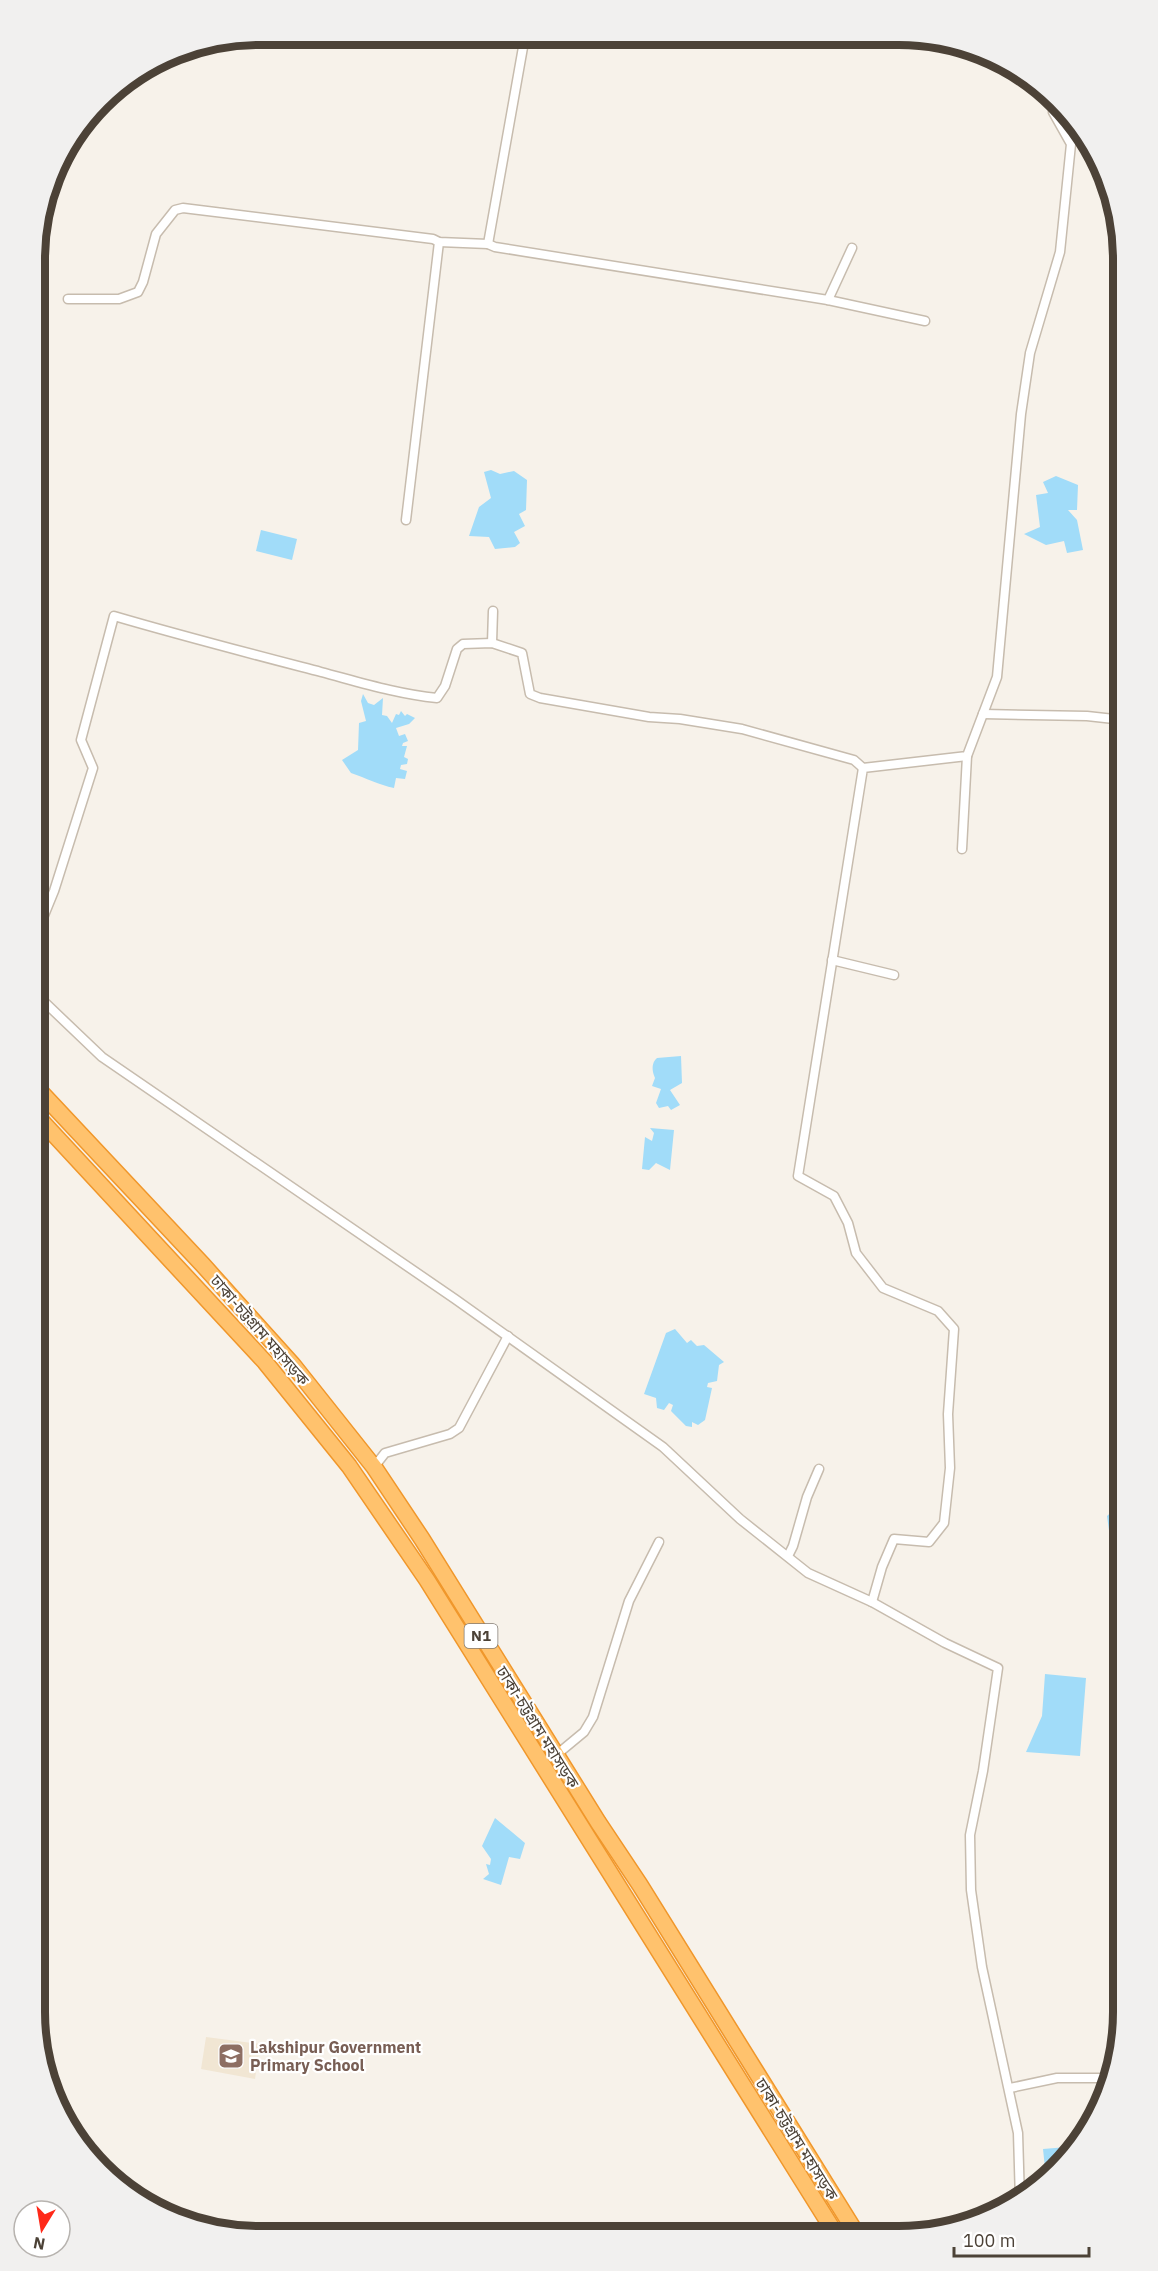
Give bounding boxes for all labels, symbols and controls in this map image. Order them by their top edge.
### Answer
street label: ঢাকা-চট্টগ্রাম মহাসড়ক [206,1270,314,1390]
road number: N1 [464,1624,498,1648]
street label: ঢাকা-চট্টগ্রাম মহাসড়ক [492,1662,584,1793]
place label: Lakshipur Government Primary School [250,2037,421,2075]
school or university icon: Lakshipur Government Primary School [216,2041,246,2071]
street label: ঢাকা-চট্টগ্রাম মহাসড়ক [751,2074,843,2205]
north arrow [12,2199,72,2259]
scale bar [954,2220,1089,2258]
text: 100 m [963,2229,1015,2252]
text: N [32,2233,47,2255]

